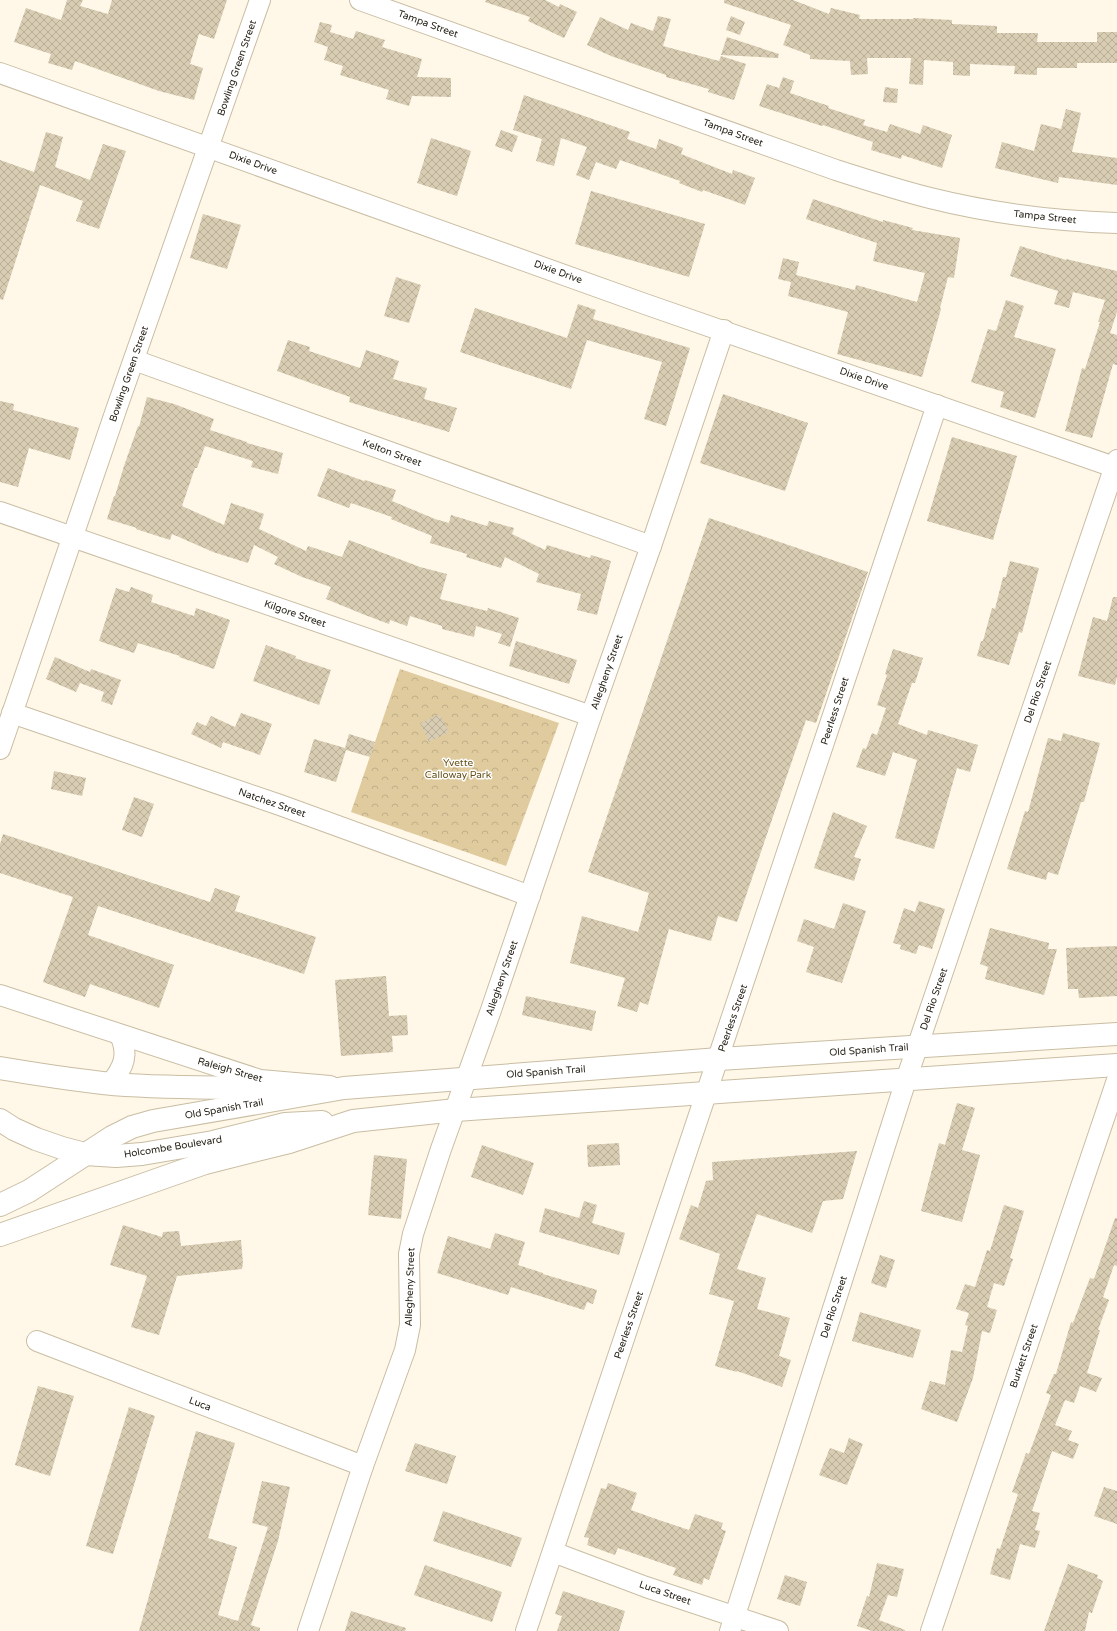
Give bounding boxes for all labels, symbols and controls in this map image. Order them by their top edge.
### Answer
street label: Tampa Street [396,8,460,41]
street label: Bowling Green Street [215,18,259,118]
street label: Tampa Street [701,117,765,150]
street label: Dixie Drive [227,149,279,177]
street label: Tampa Street [1013,208,1077,226]
street label: Dixie Drive [532,258,584,286]
street label: Bowling Green Street [107,324,151,424]
street label: Dixie Drive [838,365,890,393]
street label: Kelton Street [361,437,423,469]
street label: Kilgore Street [263,598,328,630]
street label: Allegheny Street [589,633,626,711]
street label: Del Rio Street [1022,659,1054,725]
street label: Peerless Street [818,675,852,746]
park label: Yvette Calloway Park [425,757,492,781]
street label: Natchez Street [237,786,307,820]
street label: Allegheny Street [484,939,521,1017]
street label: Del Rio Street [918,966,950,1032]
street label: Peerless Street [716,982,750,1053]
street label: Old Spanish Trail [829,1041,909,1059]
street label: Raleigh Street [196,1055,264,1085]
street label: Old Spanish Trail [506,1063,586,1081]
street label: Old Spanish Trail [184,1096,264,1122]
street label: Holcombe Boulevard [123,1133,223,1161]
street label: Allegheny Street [403,1247,417,1327]
street label: Del Rio Street [818,1274,850,1340]
street label: Peerless Street [612,1289,646,1360]
street label: Burkett Street [1007,1322,1041,1389]
street label: Luca [187,1394,213,1414]
street label: Luca Street [638,1579,693,1608]

